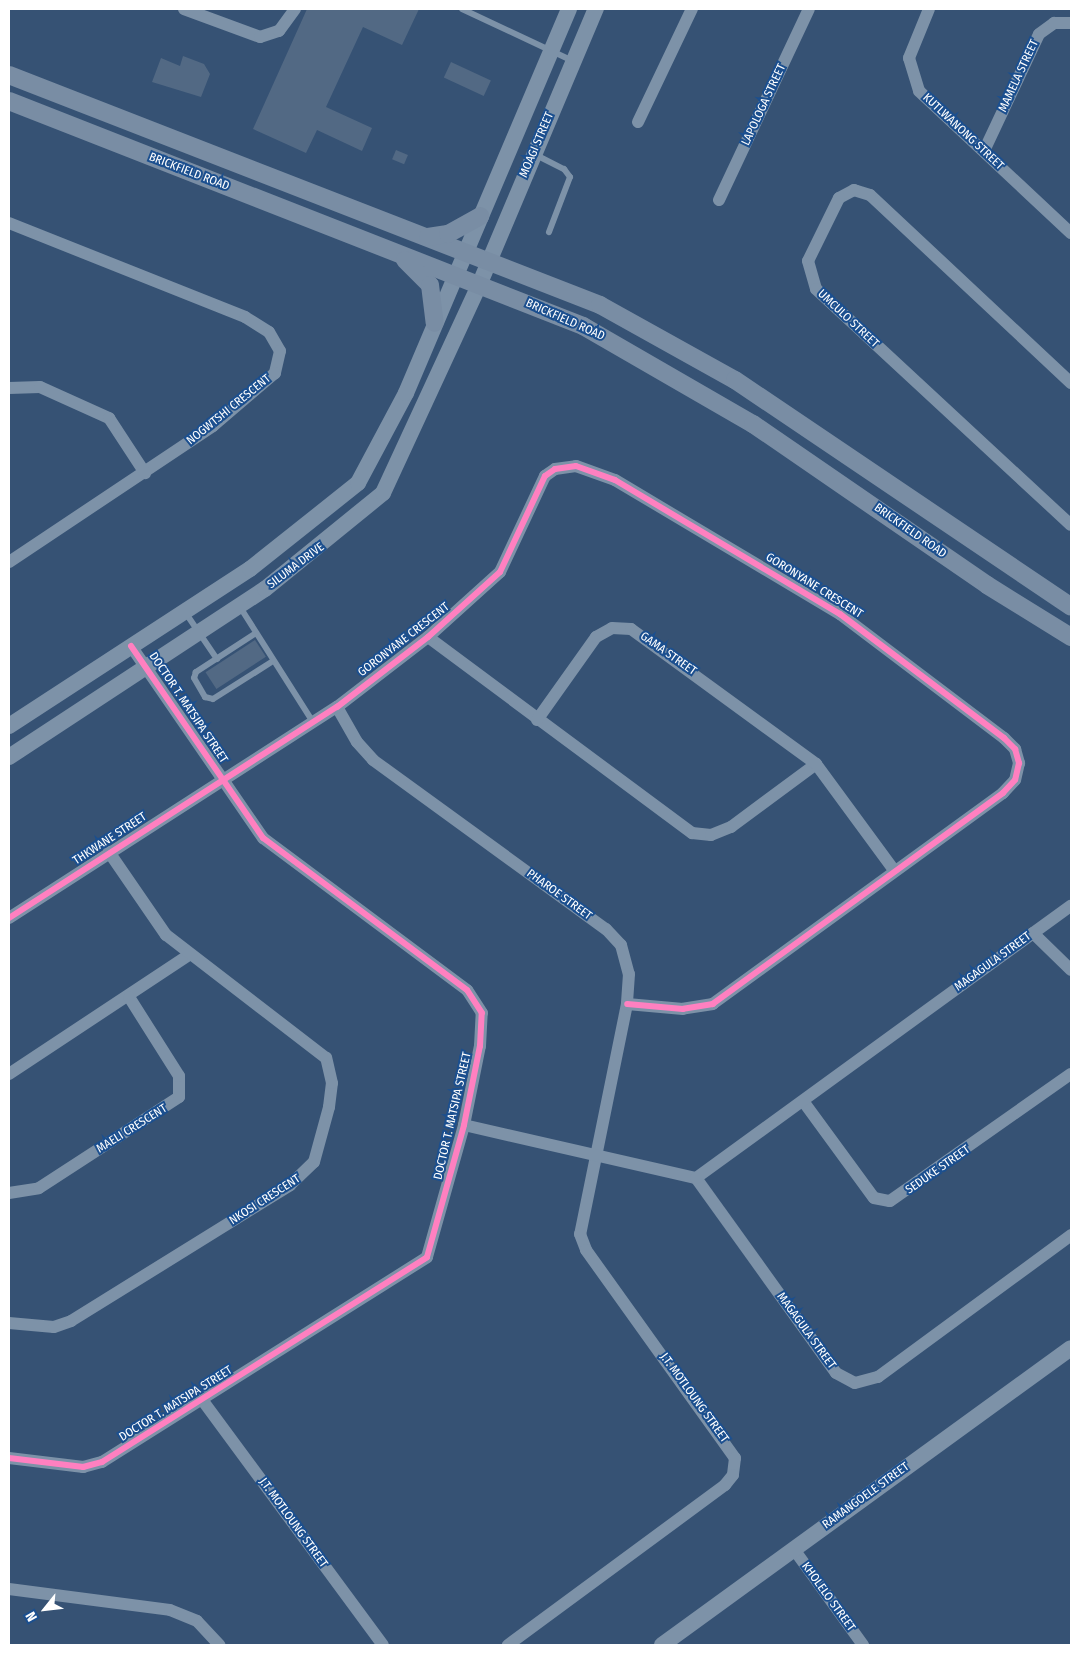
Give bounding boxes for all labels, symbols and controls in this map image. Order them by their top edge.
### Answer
street label: MAMELA STREET [996,38,1042,114]
street label: LAPOLOGA STREET [739,62,789,148]
street label: KUTLWANONG STREET [920,91,1006,173]
street label: MOAGI STREET [517,110,557,180]
street label: BRICKFIELD ROAD [147,150,231,194]
street label: UMCULO STREET [814,287,882,351]
street label: BRICKFIELD ROAD [523,296,607,344]
street label: NOGWTSHI CRESCENT [184,372,274,448]
street label: BRICKFIELD ROAD [871,501,949,561]
street label: SILUMA DRIVE [265,540,327,592]
street label: GORONYANE CRESCENT [763,550,865,622]
street label: GORONYANE CRESCENT [356,600,452,680]
street label: GAMA STREET [637,629,699,679]
street label: DOCTOR T. MATSIPA STREET [146,650,230,766]
street label: THKWANE STREET [71,810,149,868]
street label: PHAROE STREET [524,867,594,923]
street label: MAGAGULA STREET [952,929,1034,995]
street label: DOCTOR T. MATSIPA STREET [431,1051,475,1181]
street label: MAELI CRESCENT [94,1102,170,1156]
street label: SEDUKE STREET [903,1143,973,1197]
street label: NKOSI CRESCENT [227,1172,303,1228]
street label: MAGAGULA STREET [773,1290,839,1372]
street label: J.T. MOTLOUNG STREET [657,1350,731,1446]
street label: DOCTOR T. MATSIPA STREET [117,1363,235,1445]
street label: RAMANGOELE STREET [820,1460,912,1532]
street label: J.T. MOTLOUNG STREET [256,1475,330,1571]
street label: KHOLELO STREET [798,1560,858,1634]
north arrow [20,1584,70,1634]
text: N [22,1609,41,1624]

